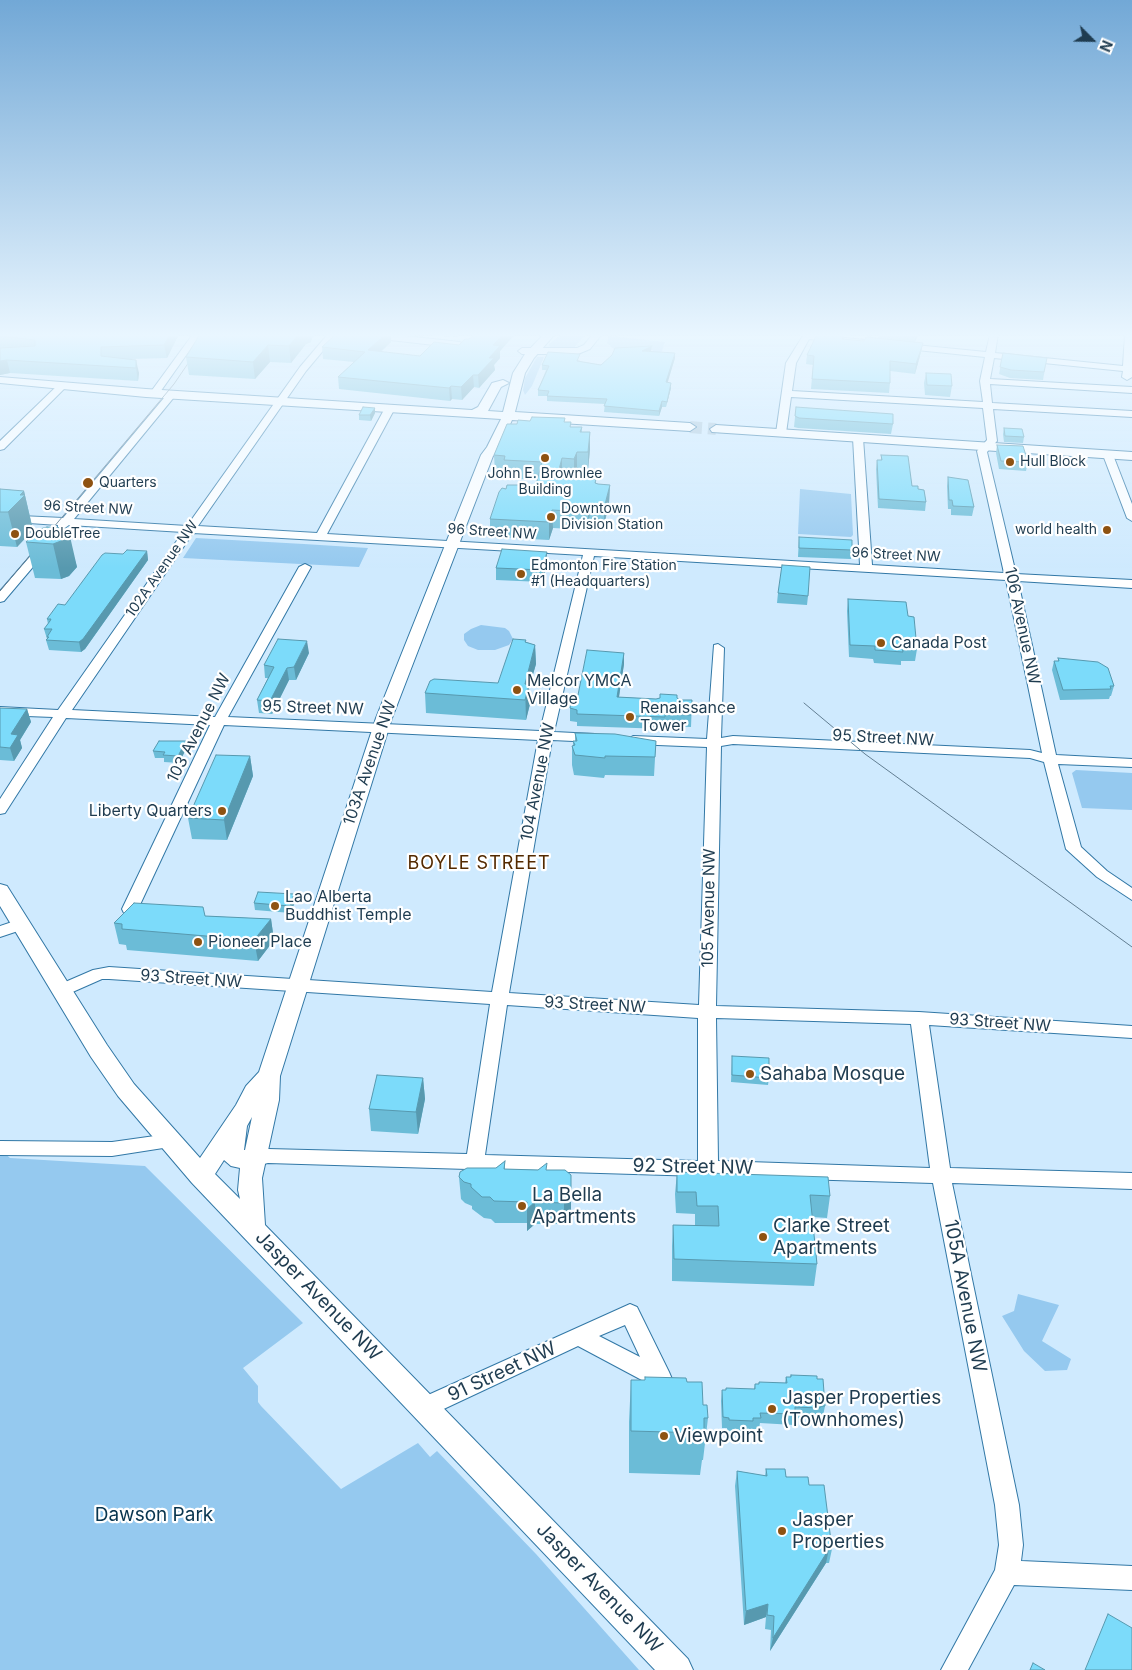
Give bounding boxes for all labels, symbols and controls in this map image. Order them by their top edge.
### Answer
north arrow [1067,15,1117,65]
text: N [1096,38,1116,54]
marker: John E. Brownlee Building [539,452,551,464]
place label: Hull Block [1020,454,1086,470]
marker: Hull Block [1004,456,1016,468]
place label: John E. Brownlee Building [487,466,603,498]
place label: Quarters [99,475,157,491]
marker: Quarters [81,476,95,490]
street label: 96 Street NW [43,497,133,519]
place label: Downtown Division Station [561,501,663,534]
marker: Downtown Division Station [545,511,557,523]
street label: 102A Avenue NW [122,517,202,621]
street label: 96 Street NW [447,521,537,543]
place label: world health [1015,522,1097,538]
marker: world health [1101,524,1113,536]
place label: DoubleTree [25,526,100,542]
marker: DoubleTree [9,528,21,540]
street label: 96 Street NW [851,544,941,566]
place label: Edmonton Fire Station #1 (Headquarters) [531,558,677,590]
street label: 106 Avenue NW [1000,566,1044,686]
marker: Edmonton Fire Station #1 (Headquarters) [515,568,527,580]
place label: Canada Post [891,633,987,653]
marker: Canada Post [875,637,887,649]
street label: 103 Avenue NW [163,670,235,786]
place label: Melcor YMCA Village [527,671,632,709]
marker: Melcor YMCA Village [511,684,523,696]
street label: 95 Street NW [262,697,364,719]
street label: 103A Avenue NW [340,698,400,828]
place label: Renaissance Tower [640,698,736,736]
marker: Renaissance Tower [624,711,636,723]
street label: 104 Avenue NW [517,721,559,843]
street label: 95 Street NW [832,726,934,750]
place label: Liberty Quarters [89,801,212,821]
marker: Liberty Quarters [216,805,228,817]
street label: 105 Avenue NW [698,848,720,968]
district label: BOYLE STREET [406,853,552,875]
place label: Lao Alberta Buddhist Temple [285,887,411,925]
marker: Lao Alberta Buddhist Temple [269,900,281,912]
place label: Pioneer Place [208,932,312,952]
marker: Pioneer Place [192,936,204,948]
street label: 93 Street NW [140,966,242,992]
street label: 93 Street NW [544,993,646,1017]
street label: 93 Street NW [949,1010,1051,1036]
place label: Sahaba Mosque [760,1063,905,1085]
marker: Sahaba Mosque [744,1068,756,1080]
street label: 92 Street NW [632,1155,754,1179]
place label: La Bella Apartments [532,1184,636,1228]
marker: La Bella Apartments [516,1200,528,1212]
place label: Clarke Street Apartments [773,1215,890,1259]
street label: 105A Avenue NW [939,1218,991,1374]
street label: Jasper Avenue NW [250,1226,386,1366]
marker: Clarke Street Apartments [757,1231,769,1243]
street label: 91 Street NW [444,1337,560,1407]
place label: Jasper Properties (Townhomes) [782,1387,941,1431]
marker: Jasper Properties (Townhomes) [766,1403,778,1415]
place label: Viewpoint [674,1425,763,1447]
marker: Viewpoint [658,1430,670,1442]
park label: Dawson Park [95,1504,213,1526]
place label: Jasper Properties [792,1509,884,1553]
street label: Jasper Avenue NW [531,1518,667,1658]
marker: Jasper Properties [776,1525,788,1537]

